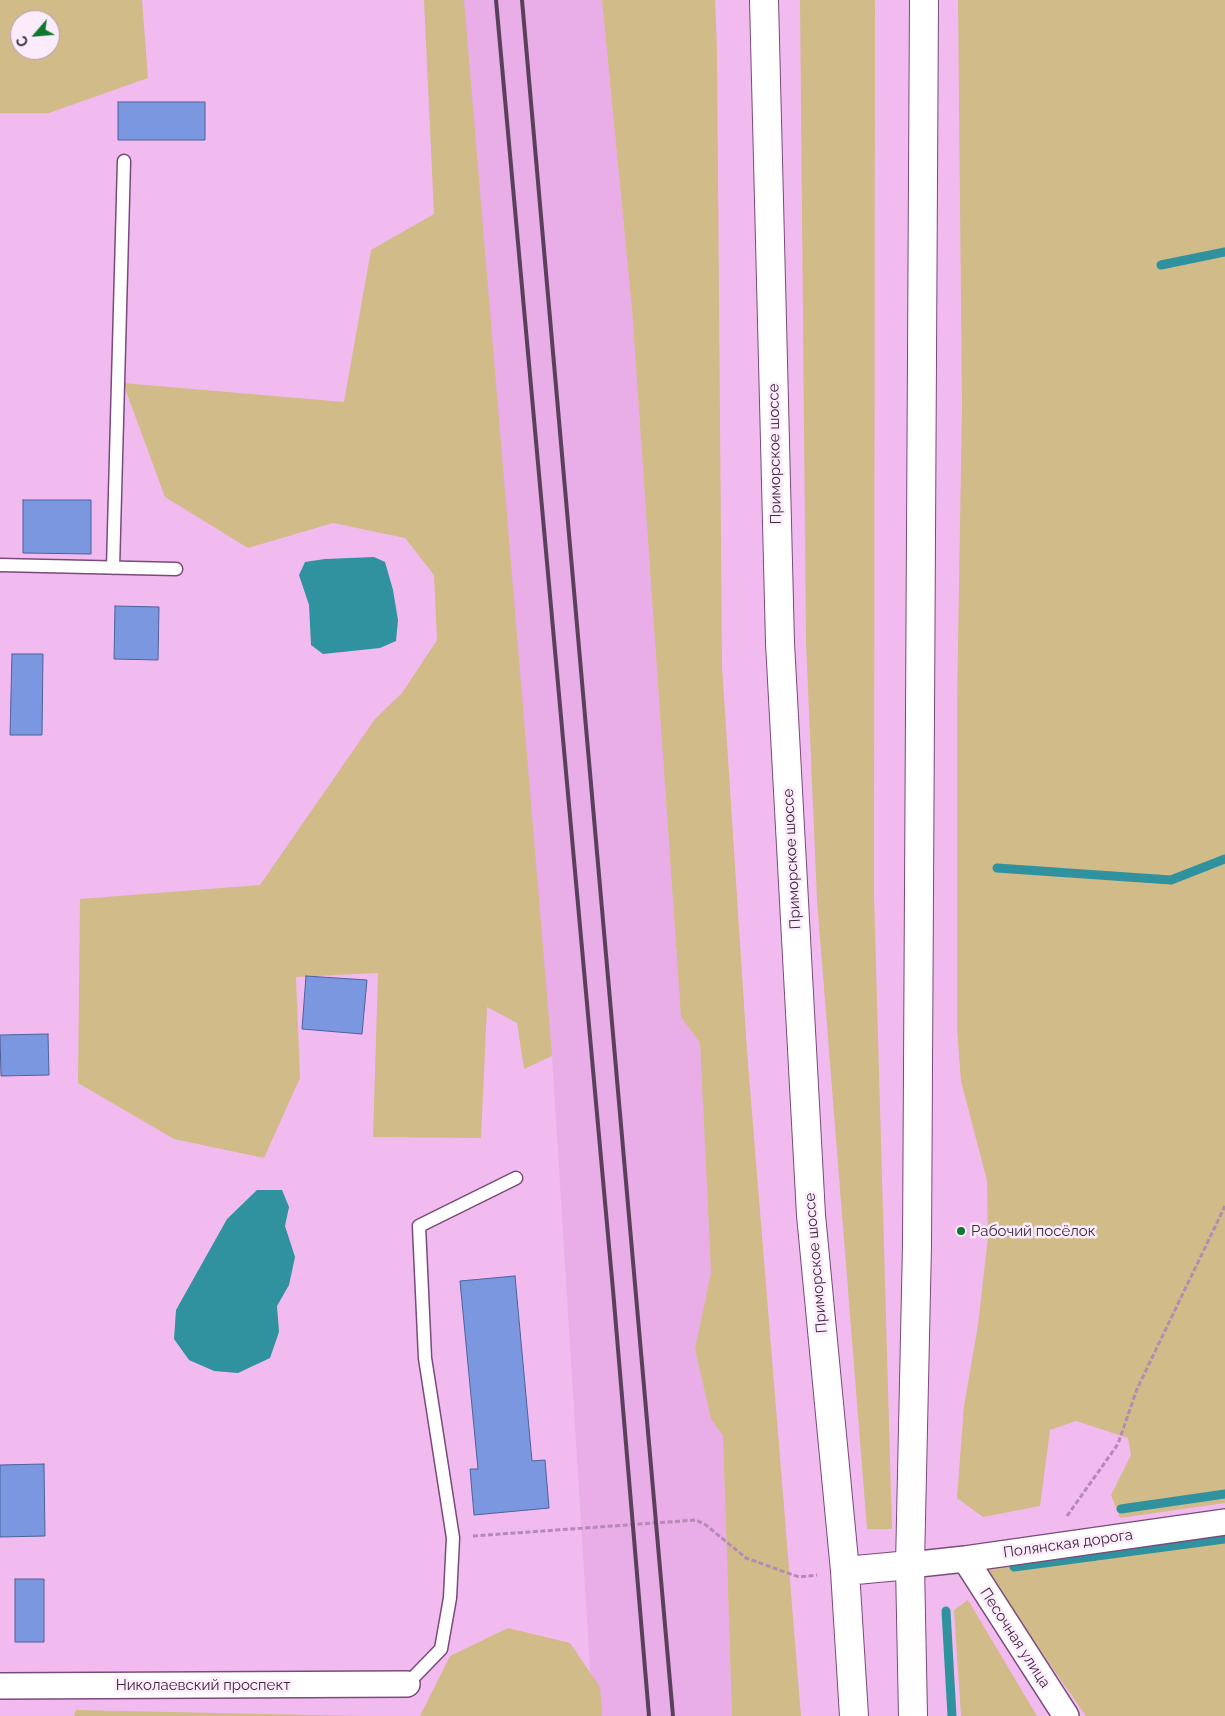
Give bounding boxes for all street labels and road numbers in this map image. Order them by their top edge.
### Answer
street label: Приморское шоссе [765,383,785,525]
street label: Приморское шоссе [779,788,805,930]
street label: Приморское шоссе [801,1192,831,1334]
street label: Полянская дорога [1002,1526,1134,1562]
street label: Песочная улица [976,1585,1054,1691]
street label: Николаевский проспект [116,1676,290,1694]

